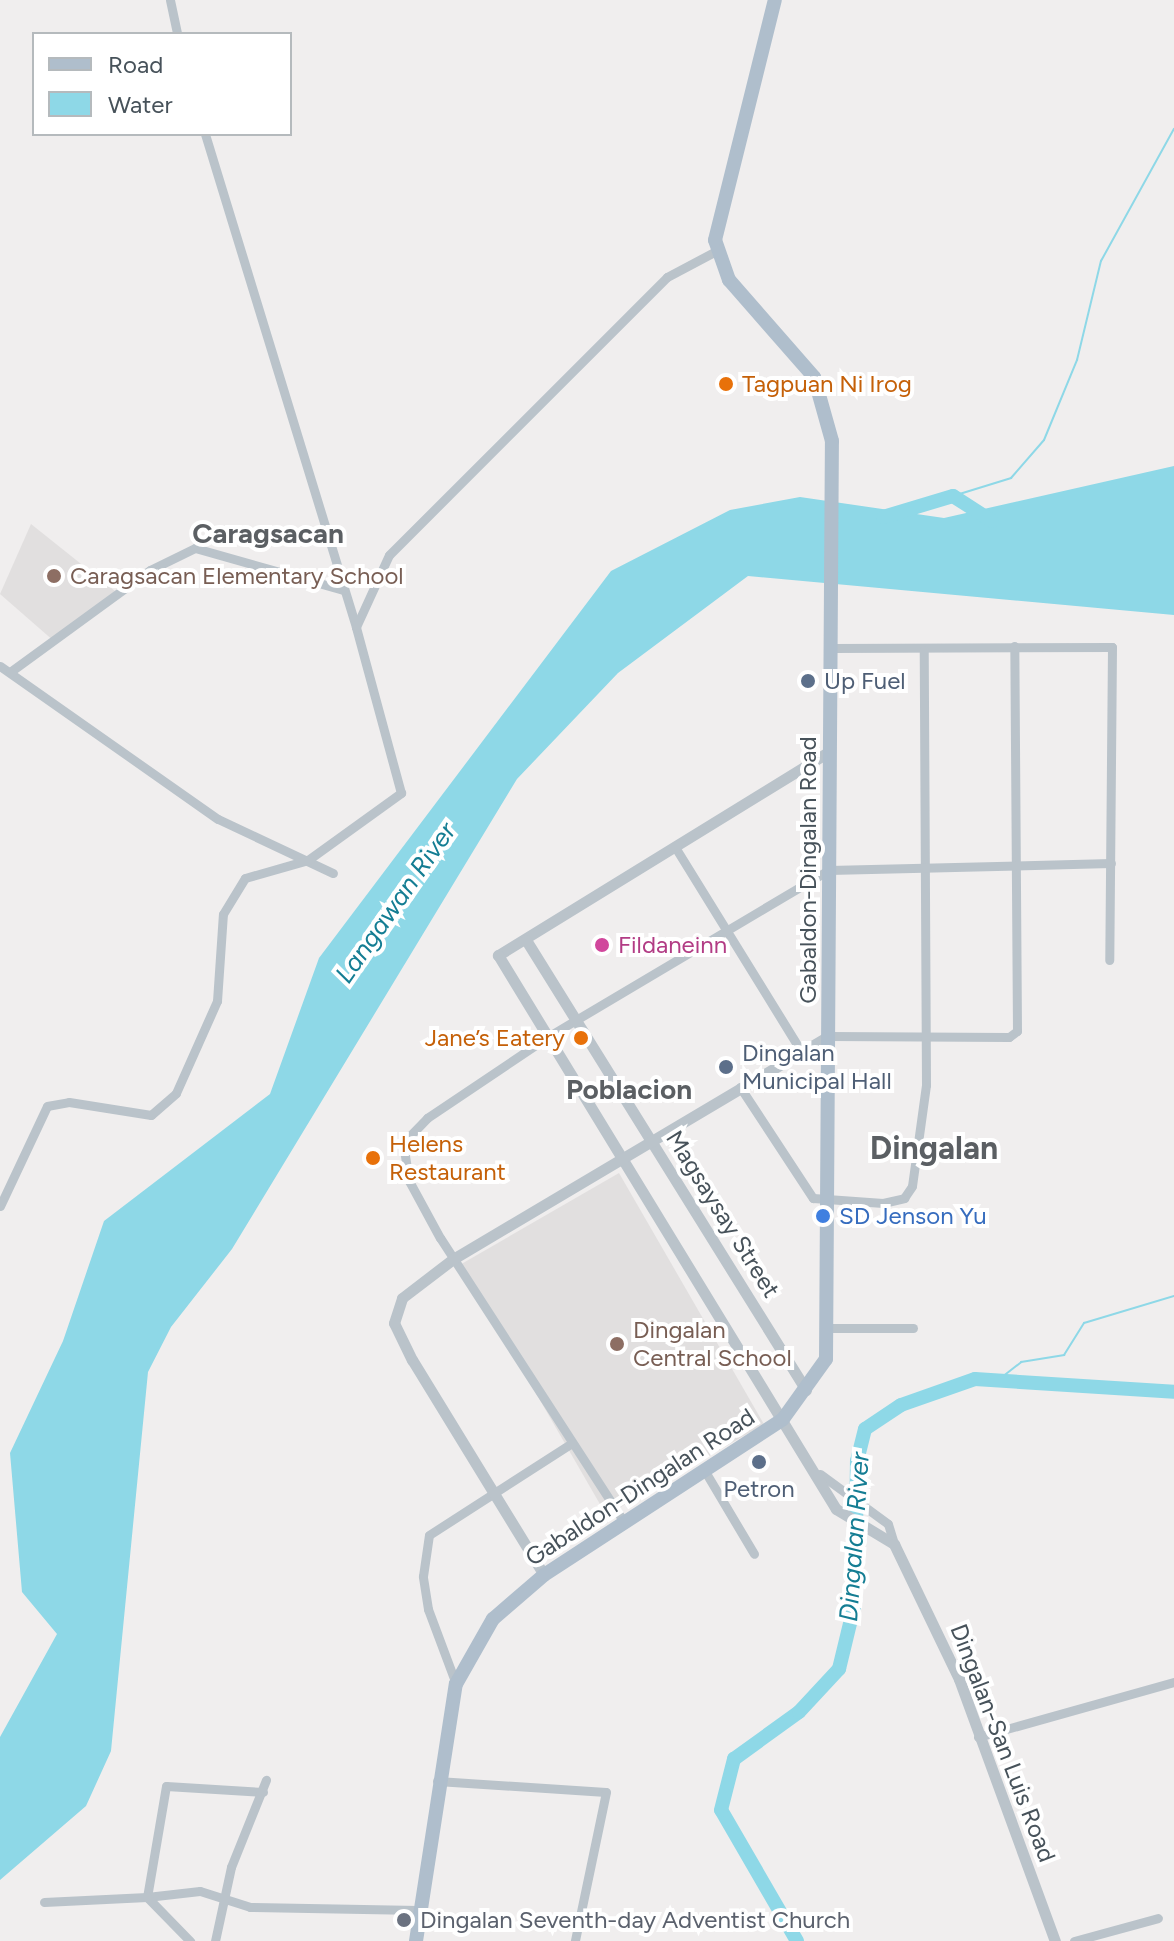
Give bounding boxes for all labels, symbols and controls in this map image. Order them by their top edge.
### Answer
legend [32,32,292,136]
text: Road [108,50,163,79]
text: Water [108,90,173,119]
place label: Tagpuan Ni Irog [742,370,912,398]
marker: Tagpuan Ni Irog [717,375,735,393]
district label: Caragsacan [192,516,344,550]
place label: Caragsacan Elementary School [70,562,404,590]
marker: Caragsacan Elementary School [45,567,63,585]
place label: Up Fuel [824,667,906,695]
marker: Up Fuel [799,672,817,690]
street label: Gabaldon-Dingalan Road [794,736,822,1004]
water label: Langawan River [329,817,463,989]
place label: Fildaneinn [618,931,727,959]
marker: Fildaneinn [593,936,611,954]
place label: Jane’s Eatery [425,1024,565,1052]
marker: Jane’s Eatery [572,1029,590,1047]
place label: Dingalan Municipal Hall [742,1039,892,1095]
marker: Dingalan Municipal Hall [717,1058,735,1076]
district label: Poblacion [566,1072,692,1106]
street label: Magsaysay Street [660,1125,786,1303]
district label: Dingalan [870,1129,998,1167]
place label: Helens Restaurant [389,1130,506,1186]
marker: Helens Restaurant [364,1149,382,1167]
place label: SD Jenson Yu [839,1202,987,1230]
marker: SD Jenson Yu [814,1207,832,1225]
place label: Dingalan Central School [633,1316,792,1372]
marker: Dingalan Central School [608,1335,626,1353]
street label: Gabaldon-Dingalan Road [520,1402,760,1572]
water label: Dingalan River [834,1451,876,1623]
marker: Petron [750,1453,768,1471]
place label: Petron [723,1475,795,1503]
street label: Dingalan-San Luis Road [944,1620,1062,1866]
place label: Dingalan Seventh-day Adventist Church [420,1906,850,1934]
marker: Dingalan Seventh-day Adventist Church [395,1911,413,1929]

